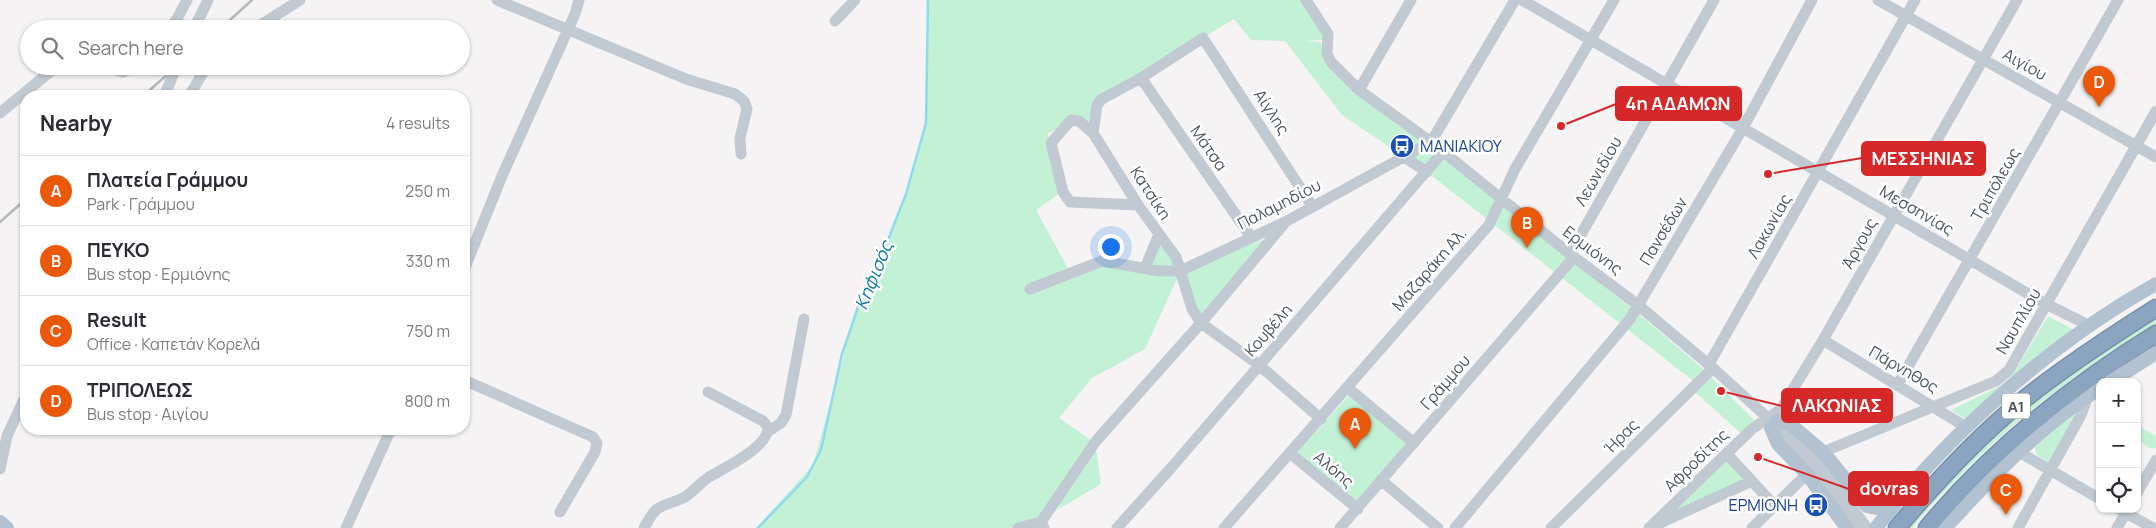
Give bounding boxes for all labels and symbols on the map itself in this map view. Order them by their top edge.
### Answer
street label: Αιγίου [1999,43,2051,85]
pin: D [2083,66,2115,107]
street label: Αίγλης [1249,85,1295,139]
callout: 4η ΑΔΑΜΩΝ [1616,87,1741,120]
text: 4η ΑΔΑΜΩΝ [1626,91,1730,115]
street label: Μάτσα [1185,121,1233,175]
street label: Λεωνιδίου [1569,132,1627,210]
bus stop icon: ΜΑΝΙΑΚΙΟΥ [1389,133,1415,159]
place label: ΜΑΝΙΑΚΙΟΥ [1420,135,1502,157]
callout: ΜΕΣΣΗΝΙΑΣ [1862,142,1985,175]
street label: Τριπόλεως [1965,143,2025,225]
text: ΜΕΣΣΗΝΙΑΣ [1871,146,1975,170]
street label: Κατσίκη [1126,162,1176,224]
street label: Παλαμηδίου [1233,174,1325,234]
street label: Μεσσηνίας [1876,180,1958,240]
street label: Λακωνίας [1742,190,1796,262]
street label: Πανσέδων [1634,193,1692,269]
pin: B [1511,207,1543,248]
street label: Άργους [1836,214,1882,272]
street label: Ερμιόνης [1559,220,1627,280]
street label: Μαζαράκη Αλ. [1387,223,1471,315]
your location [1098,234,1124,260]
water label: Κηφισός [848,235,898,313]
street label: Ναυπλίου [1990,284,2046,358]
street label: Κουβέλη [1239,299,1297,361]
street label: Πάρνηθος [1865,340,1943,398]
street label: Γράμμου [1415,350,1475,414]
callout: ΛΑΚΩΝΙΑΣ [1782,389,1892,422]
text: ΛΑΚΩΝΙΑΣ [1792,393,1882,417]
road number: Α1 [2002,394,2030,418]
pin: A [1339,408,1371,449]
street label: Ήρας [1599,414,1643,458]
street label: Αφροδίτης [1659,424,1733,496]
street label: Αλόης [1309,446,1359,492]
callout: dovras [1849,472,1928,505]
pin: C [1990,474,2022,515]
text: dovras [1860,476,1919,500]
bus stop icon: ΕΡΜΙΟΝΗ [1803,492,1829,518]
place label: ΕΡΜΙΟΝΗ [1729,494,1798,516]

